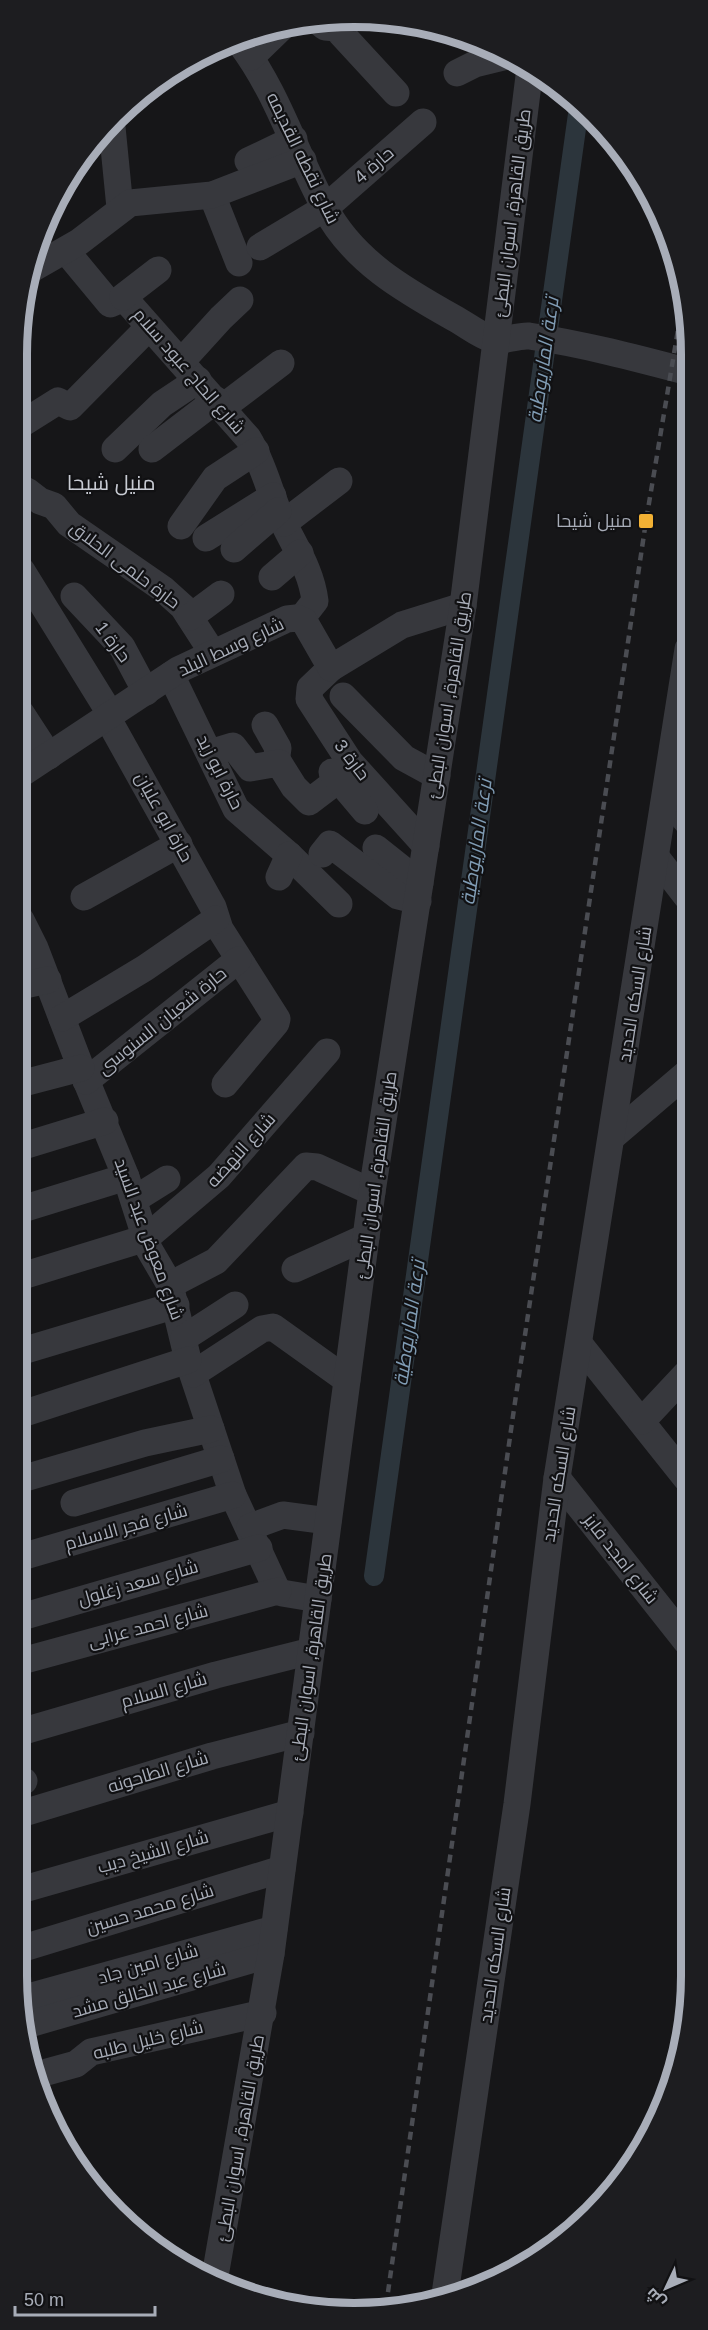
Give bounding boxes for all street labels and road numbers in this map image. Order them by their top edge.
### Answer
street label: شارع نقطه القديمه [261,89,343,228]
street label: طريق القاهرة, اسوان البطئ [489,108,537,318]
street label: حارة 4 [350,143,398,188]
street label: شارع الحاج عبود سلام [128,304,249,439]
street label: حارة حلمى الحلاق [65,517,184,614]
street label: طريق القاهرة, اسوان البطئ [423,590,477,800]
street label: شارع وسط البلد [175,614,288,682]
street label: حارة 1 [91,618,135,667]
street label: حارة ابو زيد [192,731,247,813]
street label: حارة 3 [330,736,374,785]
street label: حارة ابو عليان [130,769,197,866]
street label: شارع السكه الحديد [614,925,658,1064]
street label: حارة شعبان السنوسى [94,963,231,1080]
street label: طريق القاهرة, اسوان البطئ [352,1070,402,1280]
street label: شارع النهضه [203,1109,281,1192]
street label: شارع معوض عبد السيد [109,1155,188,1323]
street label: شارع السكه الحديد [538,1405,582,1544]
street label: شارع فجر الاسلام [62,1500,190,1556]
street label: شارع امجد فايز [578,1509,662,1609]
street label: طريق القاهرة, اسوان البطئ [287,1552,337,1762]
street label: شارع سعد زغلول [76,1556,201,1612]
street label: شارع احمد عرابى [86,1600,211,1654]
street label: شارع السلام [119,1668,210,1714]
street label: شارع الطاحونه [105,1747,211,1799]
street label: شارع الشيخ ديب [95,1827,212,1879]
street label: شارع محمد حسين [84,1880,217,1940]
street label: شارع السكه الحديد [476,1886,516,2025]
street label: شارع امين جاد [96,1940,201,1990]
street label: شارع عبد الخالق مشد [70,1958,229,2023]
street label: شارع خليل طلبه [91,2017,206,2065]
street label: طريق القاهرة, اسوان البطئ [212,2033,270,2243]

